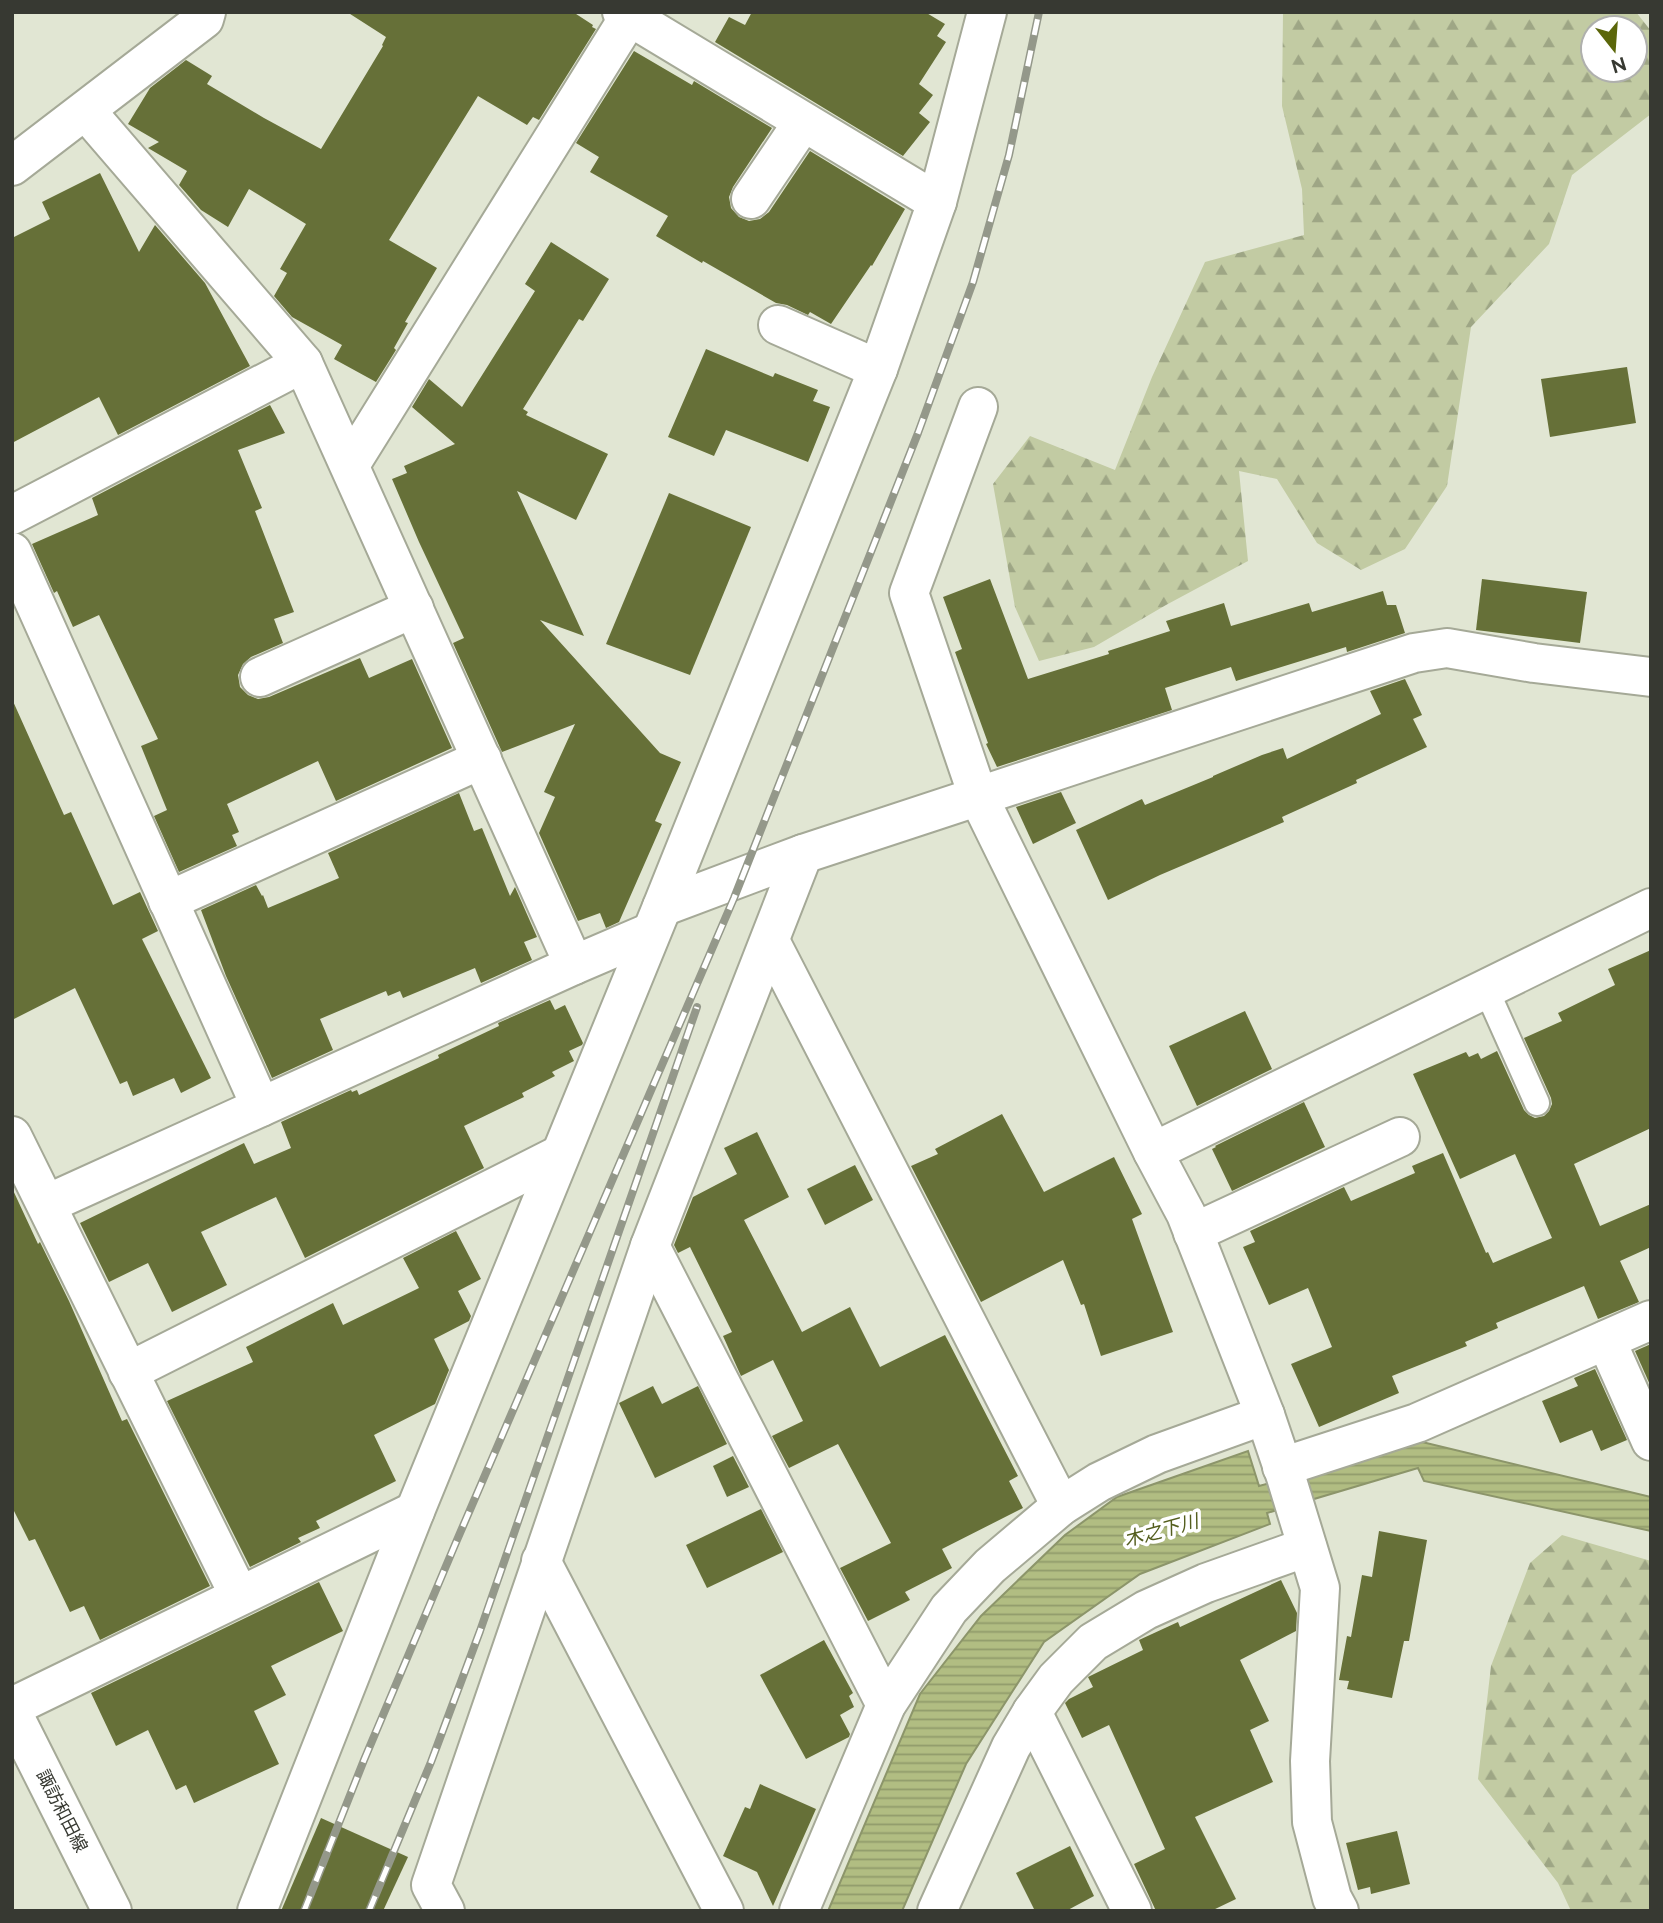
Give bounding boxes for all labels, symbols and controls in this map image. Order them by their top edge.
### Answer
north arrow [1579,14,1649,84]
text: N [1609,53,1629,78]
water label: 木之下川 [1121,1509,1202,1550]
street label: 諏訪和田線 [33,1766,92,1856]

